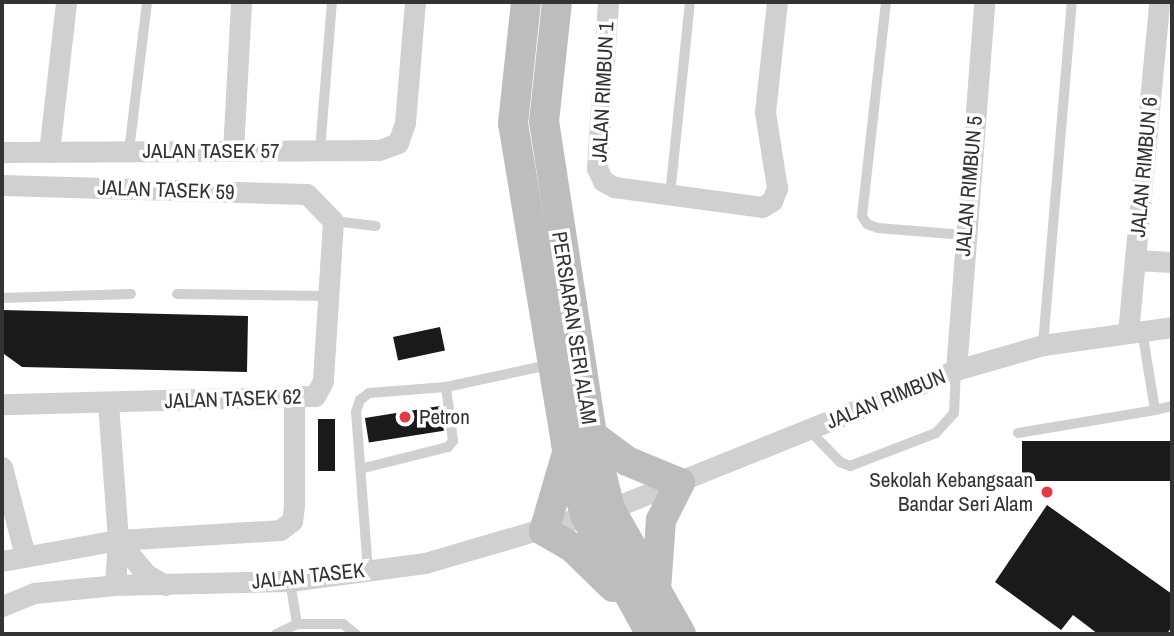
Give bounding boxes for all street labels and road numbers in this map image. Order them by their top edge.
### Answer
street label: JALAN RIMBUN 1 [587,21,619,163]
street label: JALAN RIMBUN 6 [1125,96,1163,238]
street label: JALAN RIMBUN 5 [950,115,988,257]
street label: JALAN TASEK 57 [142,138,280,164]
street label: JALAN TASEK 59 [97,175,235,205]
street label: PERSIARAN SERI ALAM [546,229,602,427]
street label: JALAN RIMBUN [823,364,949,434]
street label: JALAN TASEK 62 [164,384,302,414]
street label: JALAN TASEK [250,558,366,594]

